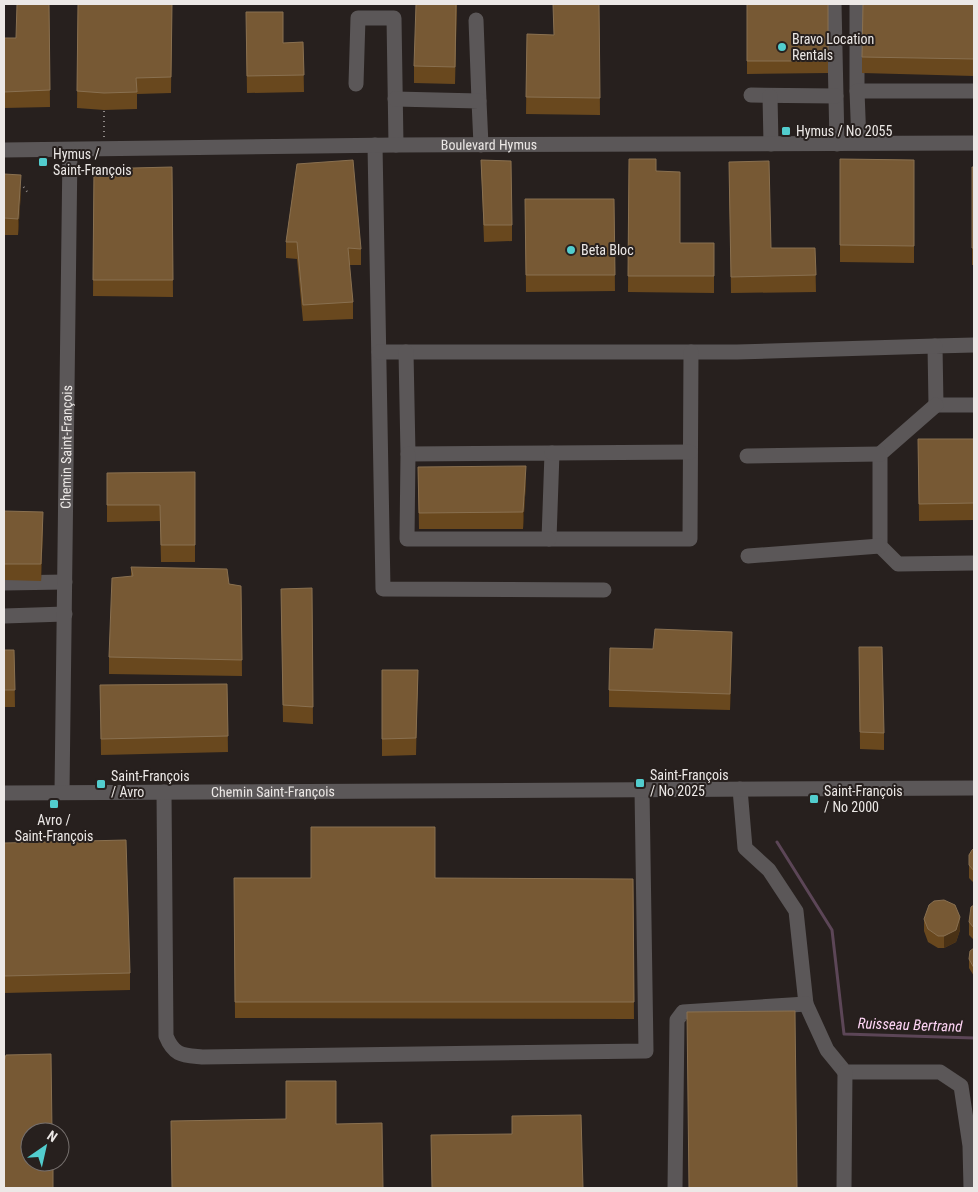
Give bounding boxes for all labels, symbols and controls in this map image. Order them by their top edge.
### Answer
place label: Bravo Location Rentals [792,31,874,63]
marker: Bravo Location Rentals [776,41,788,53]
place label: Hymus / No 2055 [796,123,892,139]
marker: Hymus / No 2055 [780,125,792,137]
street label: Boulevard Hymus [441,137,537,153]
place label: Hymus / Saint-François [53,146,132,178]
marker: Hymus / Saint-François [37,156,49,168]
place label: Beta Bloc [581,242,634,258]
marker: Beta Bloc [565,244,577,256]
street label: Chemin Saint-François [58,385,75,509]
place label: Saint-François / No 2025 [650,767,729,799]
place label: Saint-François / Avro [111,768,190,800]
marker: Saint-François / No 2025 [634,777,646,789]
marker: Saint-François / Avro [95,778,107,790]
street label: Chemin Saint-François [211,783,335,800]
place label: Saint-François / No 2000 [824,783,903,815]
marker: Saint-François / No 2000 [808,793,820,805]
marker: Avro / Saint-François [48,798,60,810]
place label: Avro / Saint-François [15,812,93,844]
water label: Ruisseau Bertrand [857,1014,963,1036]
north arrow [20,1122,70,1172]
text: N [44,1127,60,1145]

